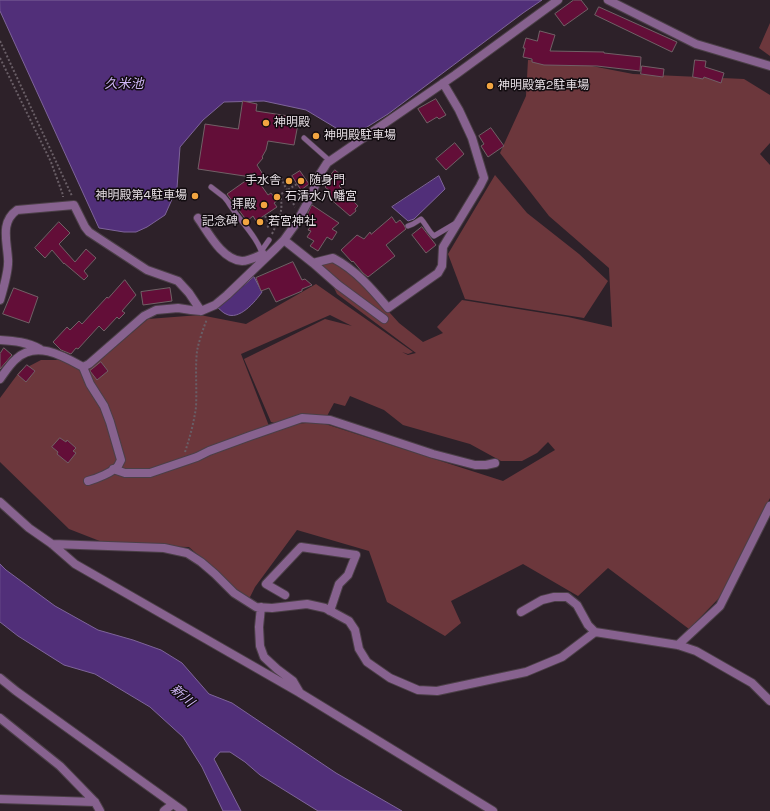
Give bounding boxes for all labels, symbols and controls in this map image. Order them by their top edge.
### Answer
water label: 久米池 [105,76,143,92]
place label: 神明殿第2駐車場 [498,79,589,93]
marker: 神明殿第2駐車場 [485,81,495,91]
place label: 神明殿 [274,116,310,130]
marker: 神明殿 [261,118,271,128]
place label: 神明殿駐車場 [324,129,396,143]
marker: 神明殿駐車場 [311,131,321,141]
place label: 手水舎 [245,174,281,188]
place label: 随身門 [309,174,345,188]
marker: 手水舎 [284,176,294,186]
marker: 随身門 [296,176,306,186]
place label: 神明殿第4駐車場 [96,189,187,203]
place label: 石清水八幡宮 [285,190,357,204]
marker: 神明殿第4駐車場 [190,191,200,201]
marker: 石清水八幡宮 [272,192,282,202]
place label: 拝殿 [232,198,256,212]
marker: 拝殿 [259,200,269,210]
place label: 記念碑 [202,215,238,229]
place label: 若宮神社 [268,215,316,229]
marker: 記念碑 [241,217,251,227]
marker: 若宮神社 [255,217,265,227]
water label: 新川 [167,682,197,710]

